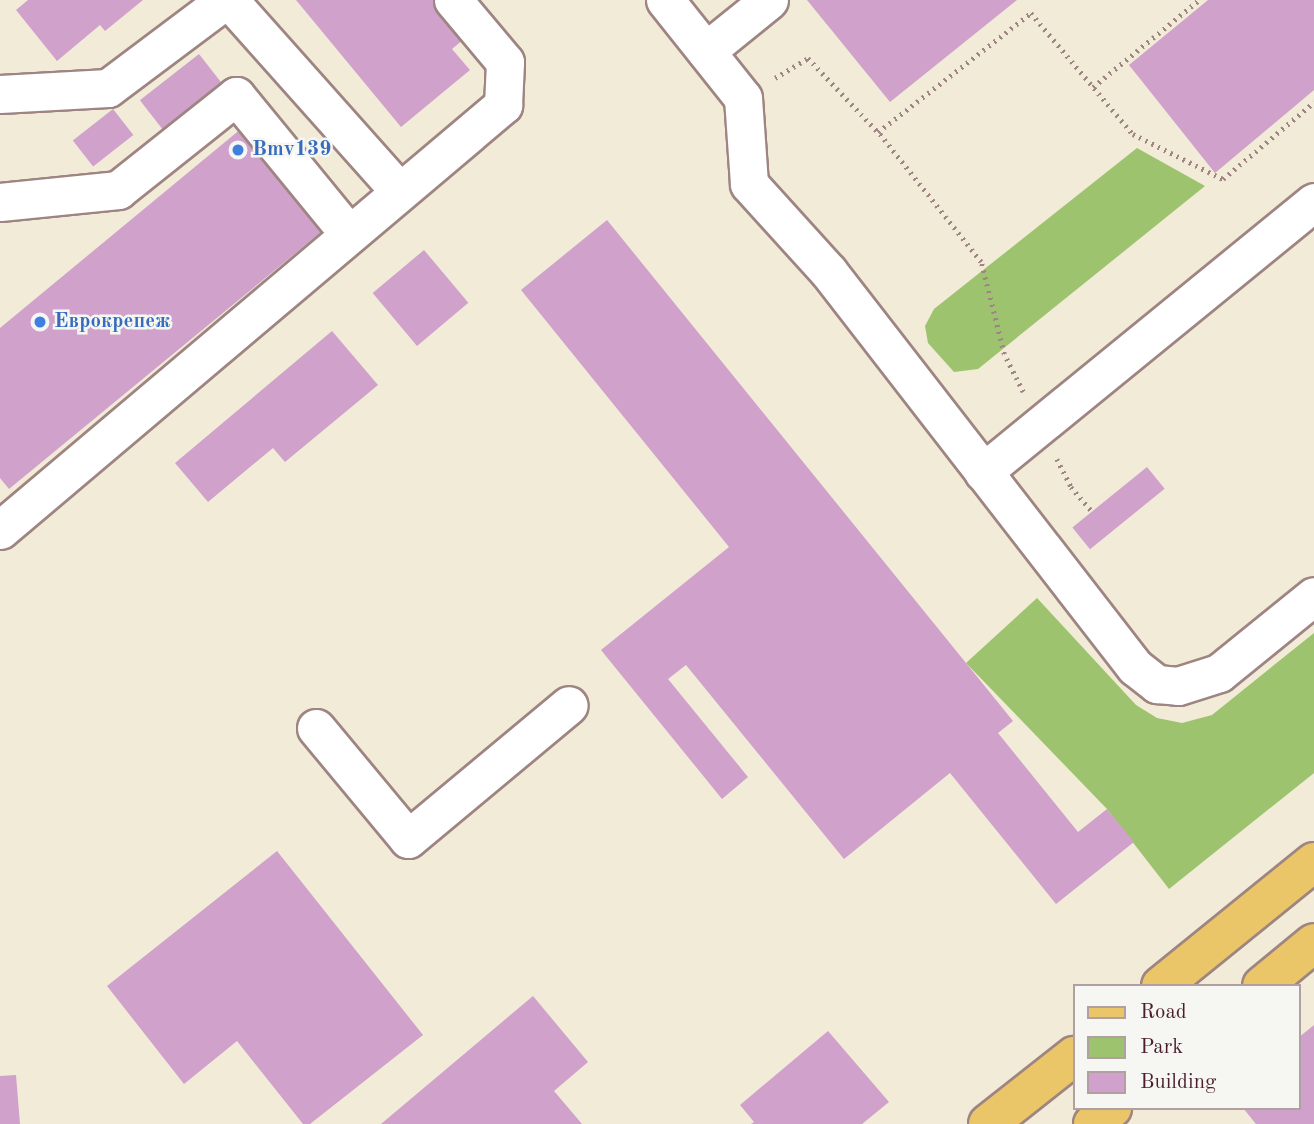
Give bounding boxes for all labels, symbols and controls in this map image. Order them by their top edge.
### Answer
place label: Bmv139 [252,137,331,163]
marker: Bmv139 [230,142,246,158]
place label: Еврокрепеж [54,309,170,335]
marker: Еврокрепеж [32,314,48,330]
legend [1072,984,1300,1110]
text: Road [1140,1002,1187,1023]
text: Park [1140,1037,1183,1058]
text: Building [1140,1072,1216,1093]

